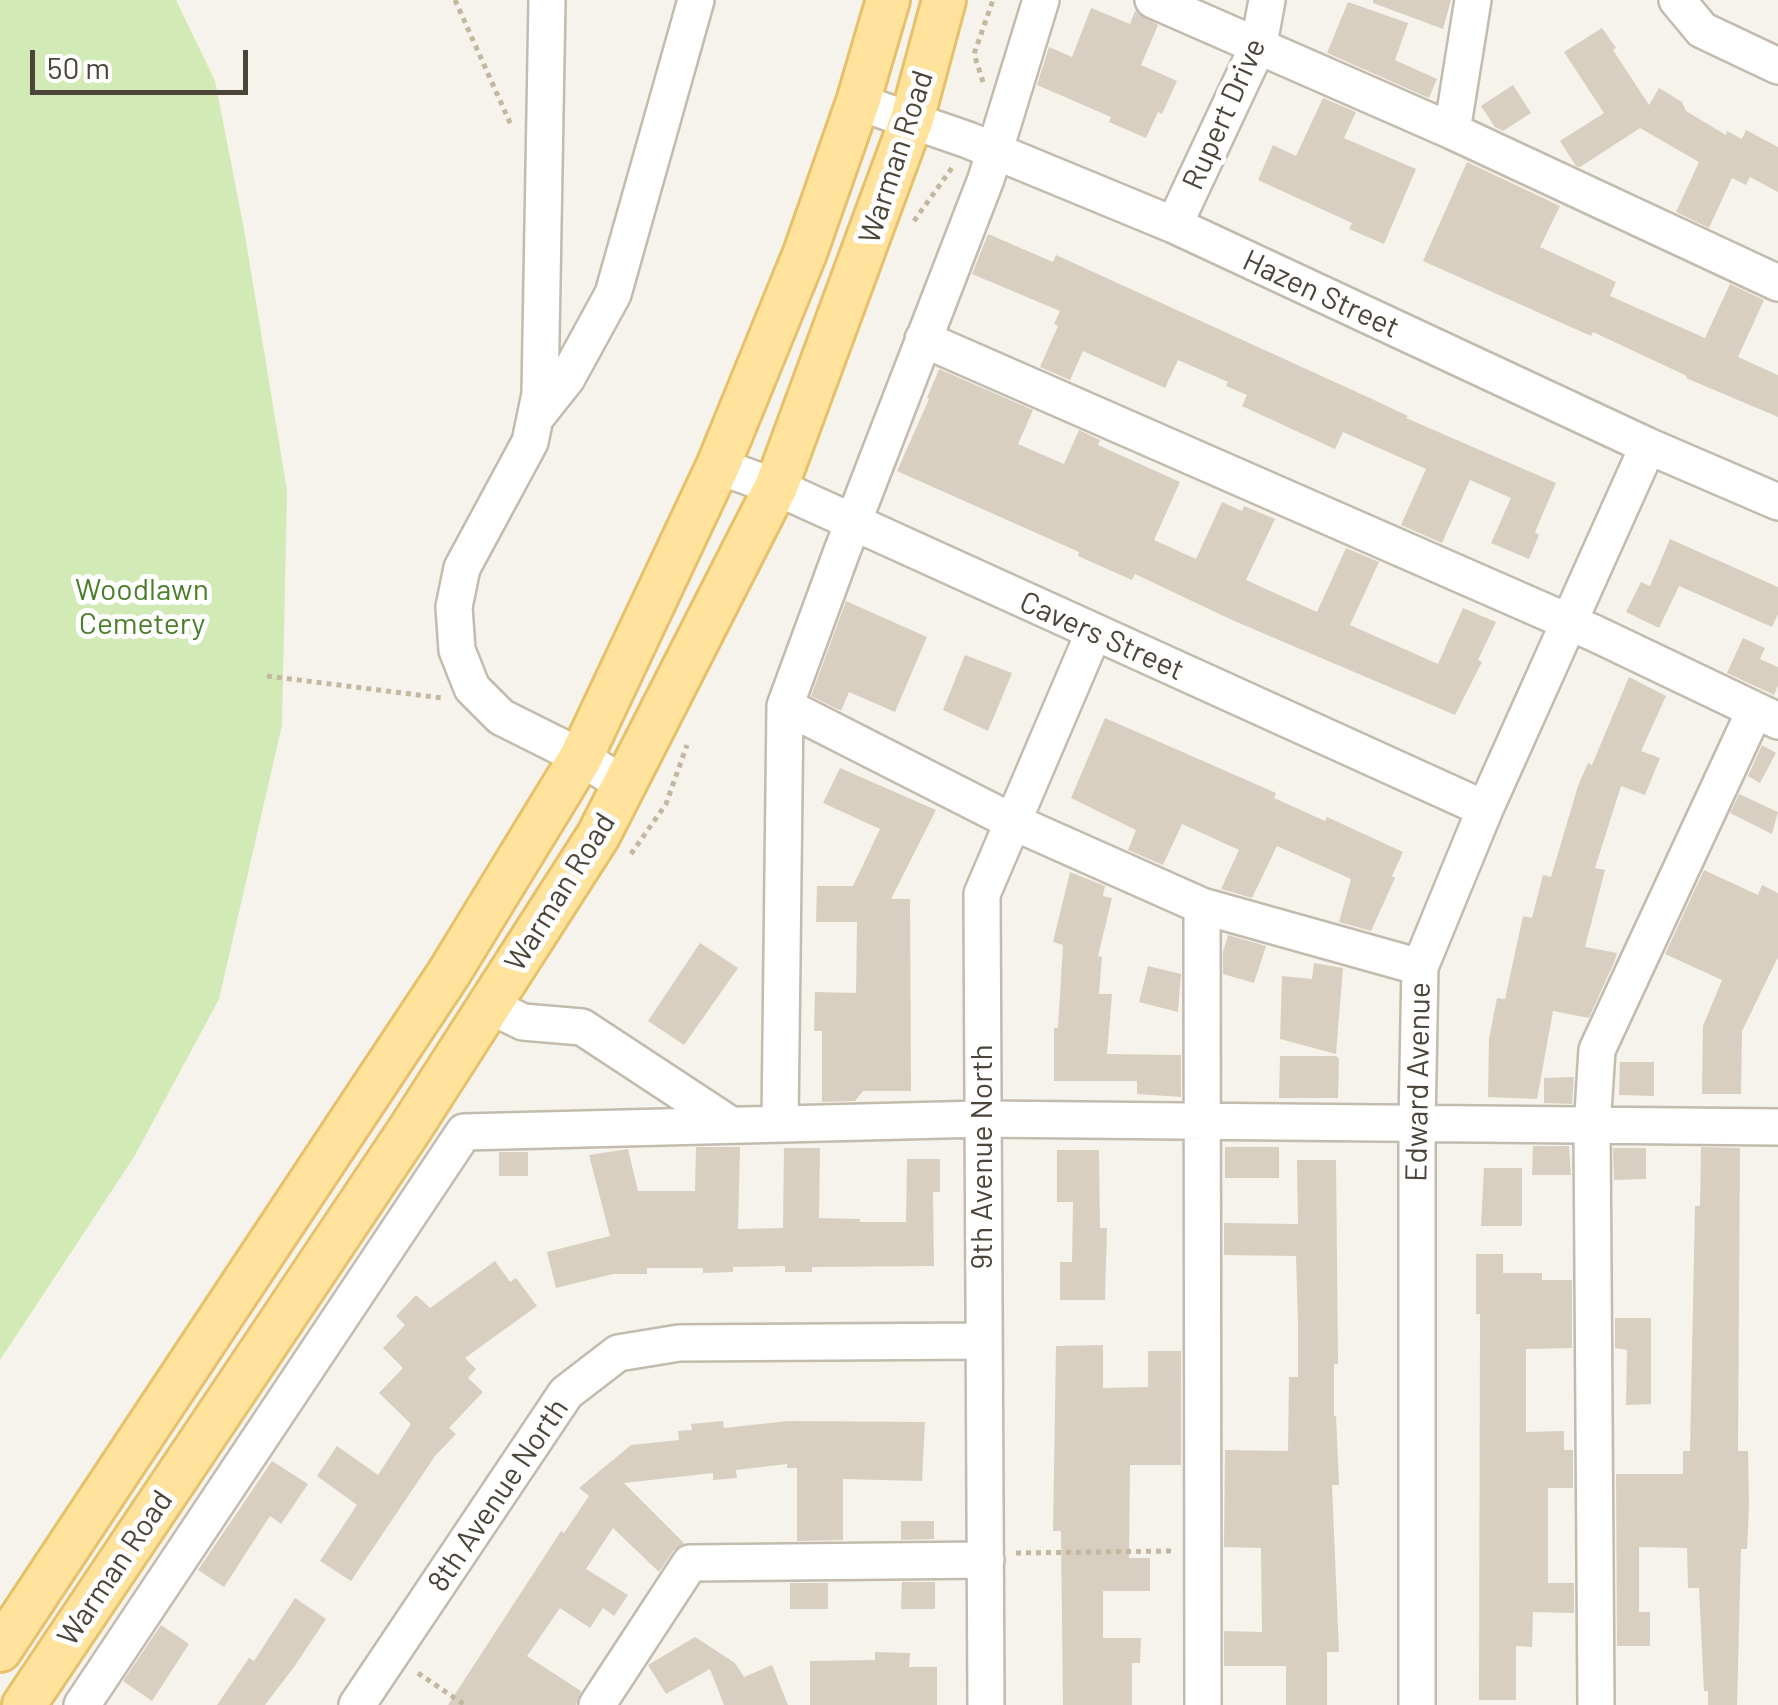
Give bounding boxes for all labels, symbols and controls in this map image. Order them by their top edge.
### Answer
scale bar [35,30,252,92]
street label: Rupert Drive [1175,33,1273,195]
text: 50 m [47,49,110,85]
street label: Warman Road [851,66,941,248]
street label: Hazen Street [1237,242,1405,346]
park label: Woodlawn Cemetery [75,572,209,642]
street label: Cavers Street [1014,584,1190,688]
street label: Warman Road [497,806,623,978]
street label: Edward Avenue [1398,982,1438,1182]
street label: 9th Avenue North [964,1044,1000,1270]
street label: 8th Avenue North [420,1392,576,1598]
street label: Warman Road [50,1483,180,1653]

